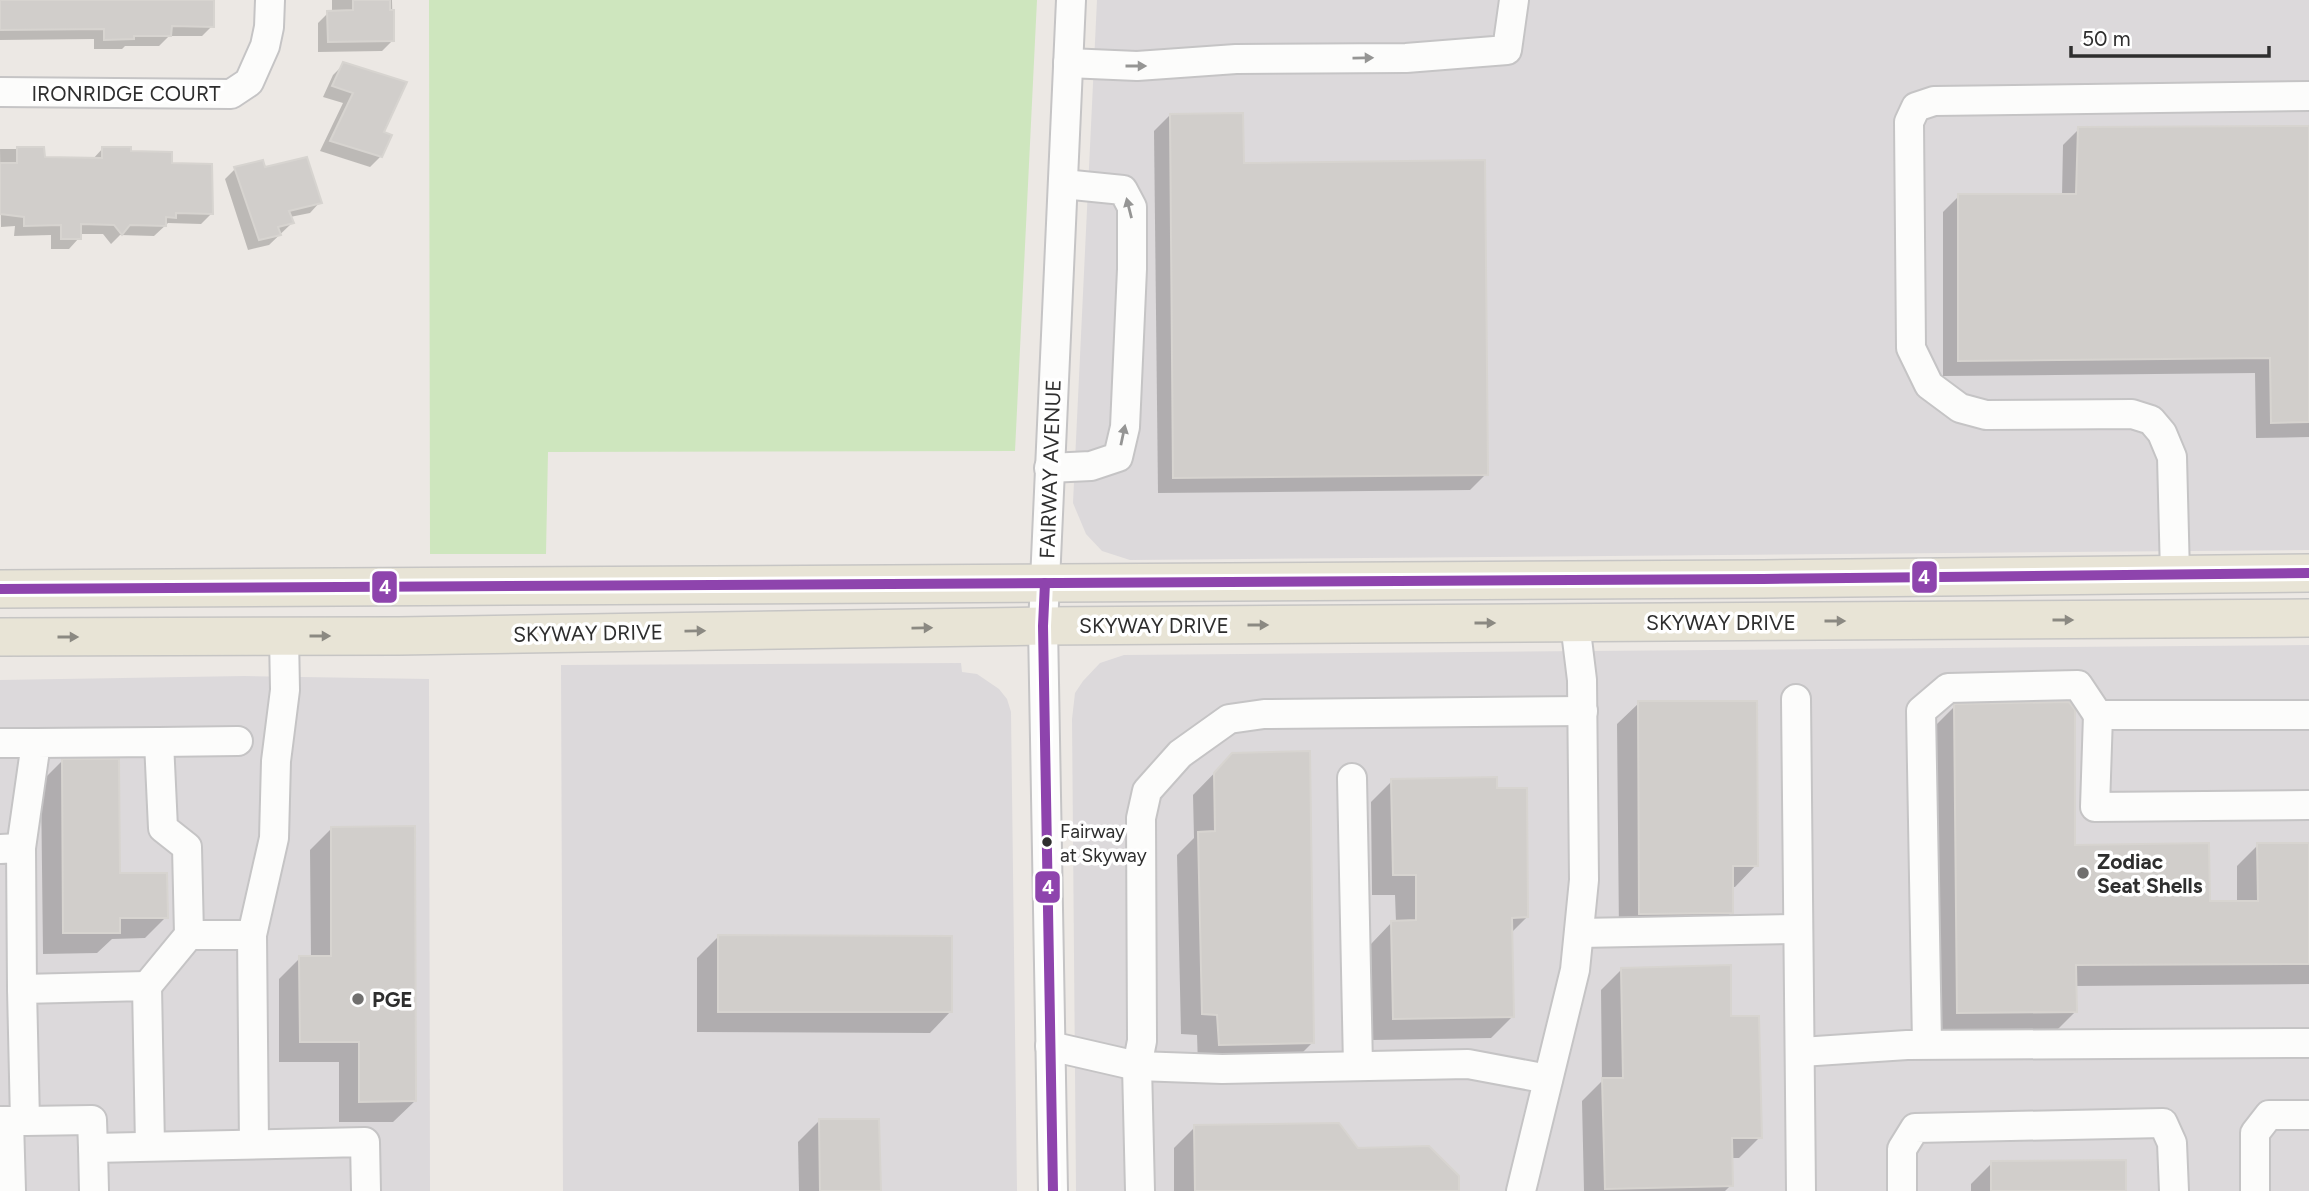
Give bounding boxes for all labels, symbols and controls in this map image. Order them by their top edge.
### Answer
scale bar [2071,14,2269,58]
text: 50 m [2082,26,2131,51]
one-way arrow [1353,52,1375,64]
one-way arrow [1125,60,1147,72]
street label: IRONRIDGE COURT [31,81,221,106]
one-way arrow [1124,197,1135,219]
street label: FAIRWAY AVENUE [1034,379,1066,559]
one-way arrow [1118,424,1129,446]
line badge: 4 [1911,560,1938,594]
text: 4 [1918,566,1930,589]
line badge: 4 [371,570,398,604]
text: 4 [379,576,391,599]
street label: SKYWAY DRIVE [1646,610,1796,635]
street label: SKYWAY DRIVE [1079,613,1229,638]
one-way arrow [2052,614,2074,626]
one-way arrow [1825,615,1847,627]
one-way arrow [1475,617,1497,629]
street label: SKYWAY DRIVE [513,619,663,647]
one-way arrow [1247,619,1269,630]
one-way arrow [911,622,933,633]
one-way arrow [684,625,706,637]
one-way arrow [309,630,331,642]
one-way arrow [57,631,79,643]
place label: Fairway at Skyway [1060,820,1147,867]
marker: Fairway at Skyway [1040,835,1054,849]
place label: Zodiac Seat Shells [2097,849,2203,898]
marker: Zodiac Seat Shells [2075,865,2091,881]
line badge: 4 [1034,870,1061,904]
text: 4 [1042,876,1054,899]
place label: PGE [372,987,413,1012]
marker: PGE [350,991,366,1007]

